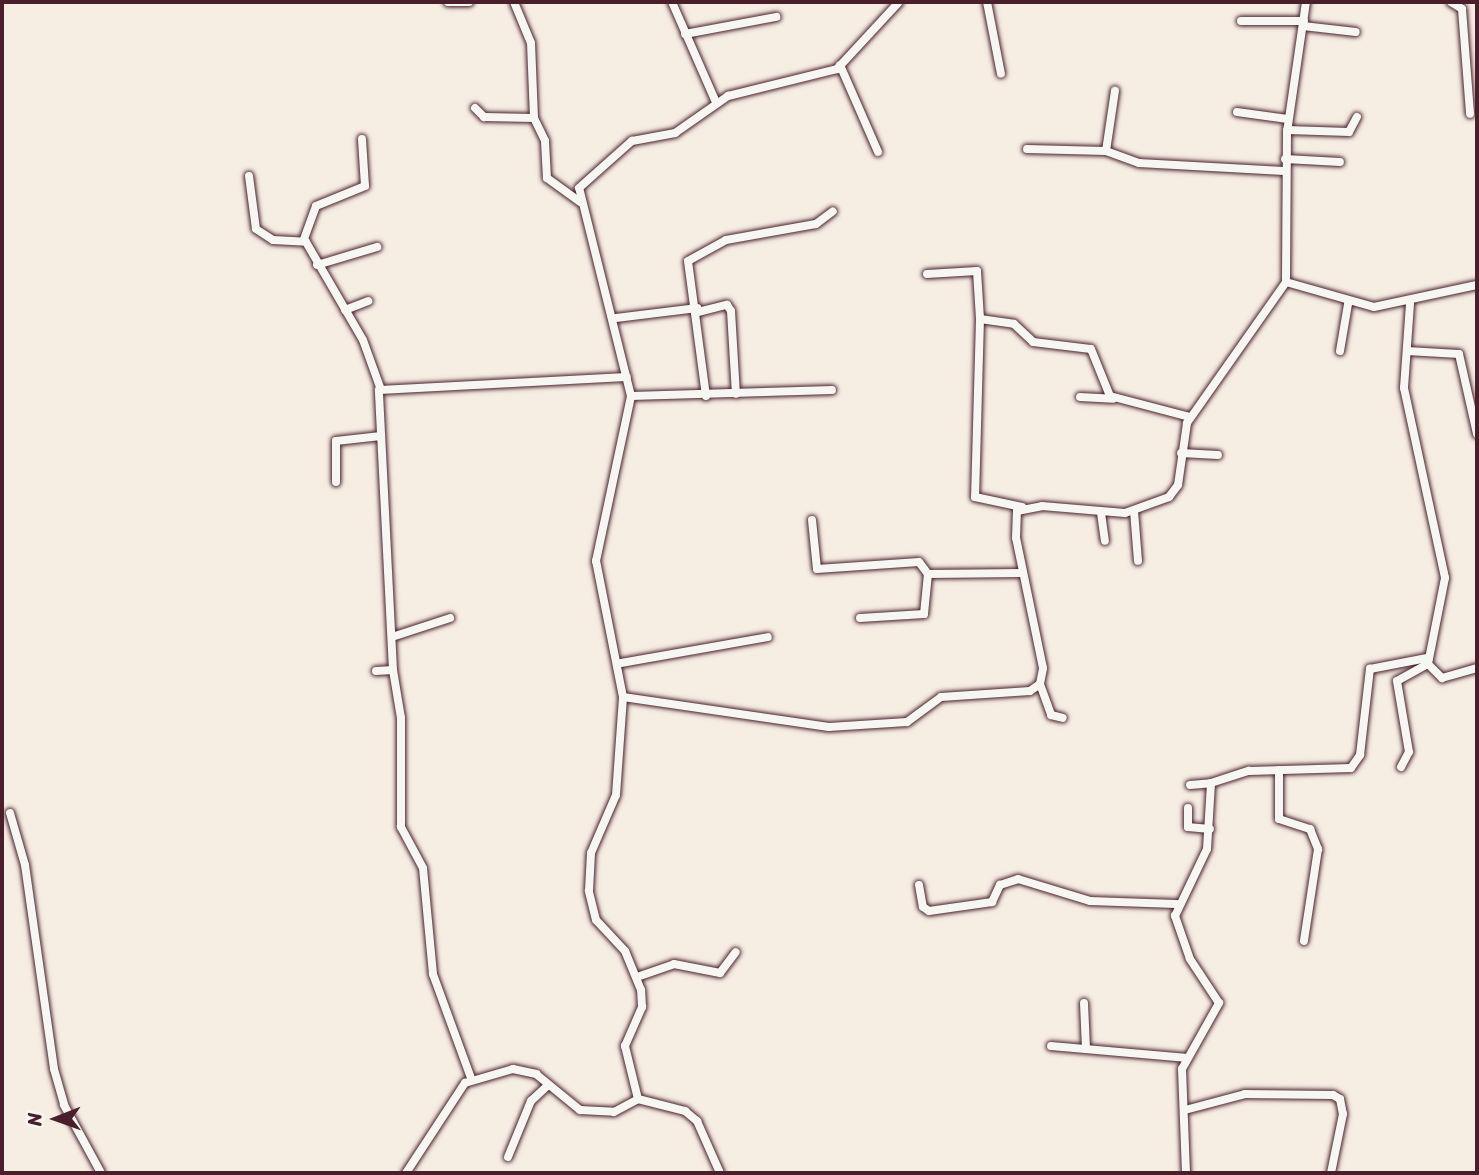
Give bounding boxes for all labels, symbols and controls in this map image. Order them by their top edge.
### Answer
north arrow [21,1084,91,1154]
text: N [18,1113,51,1126]

